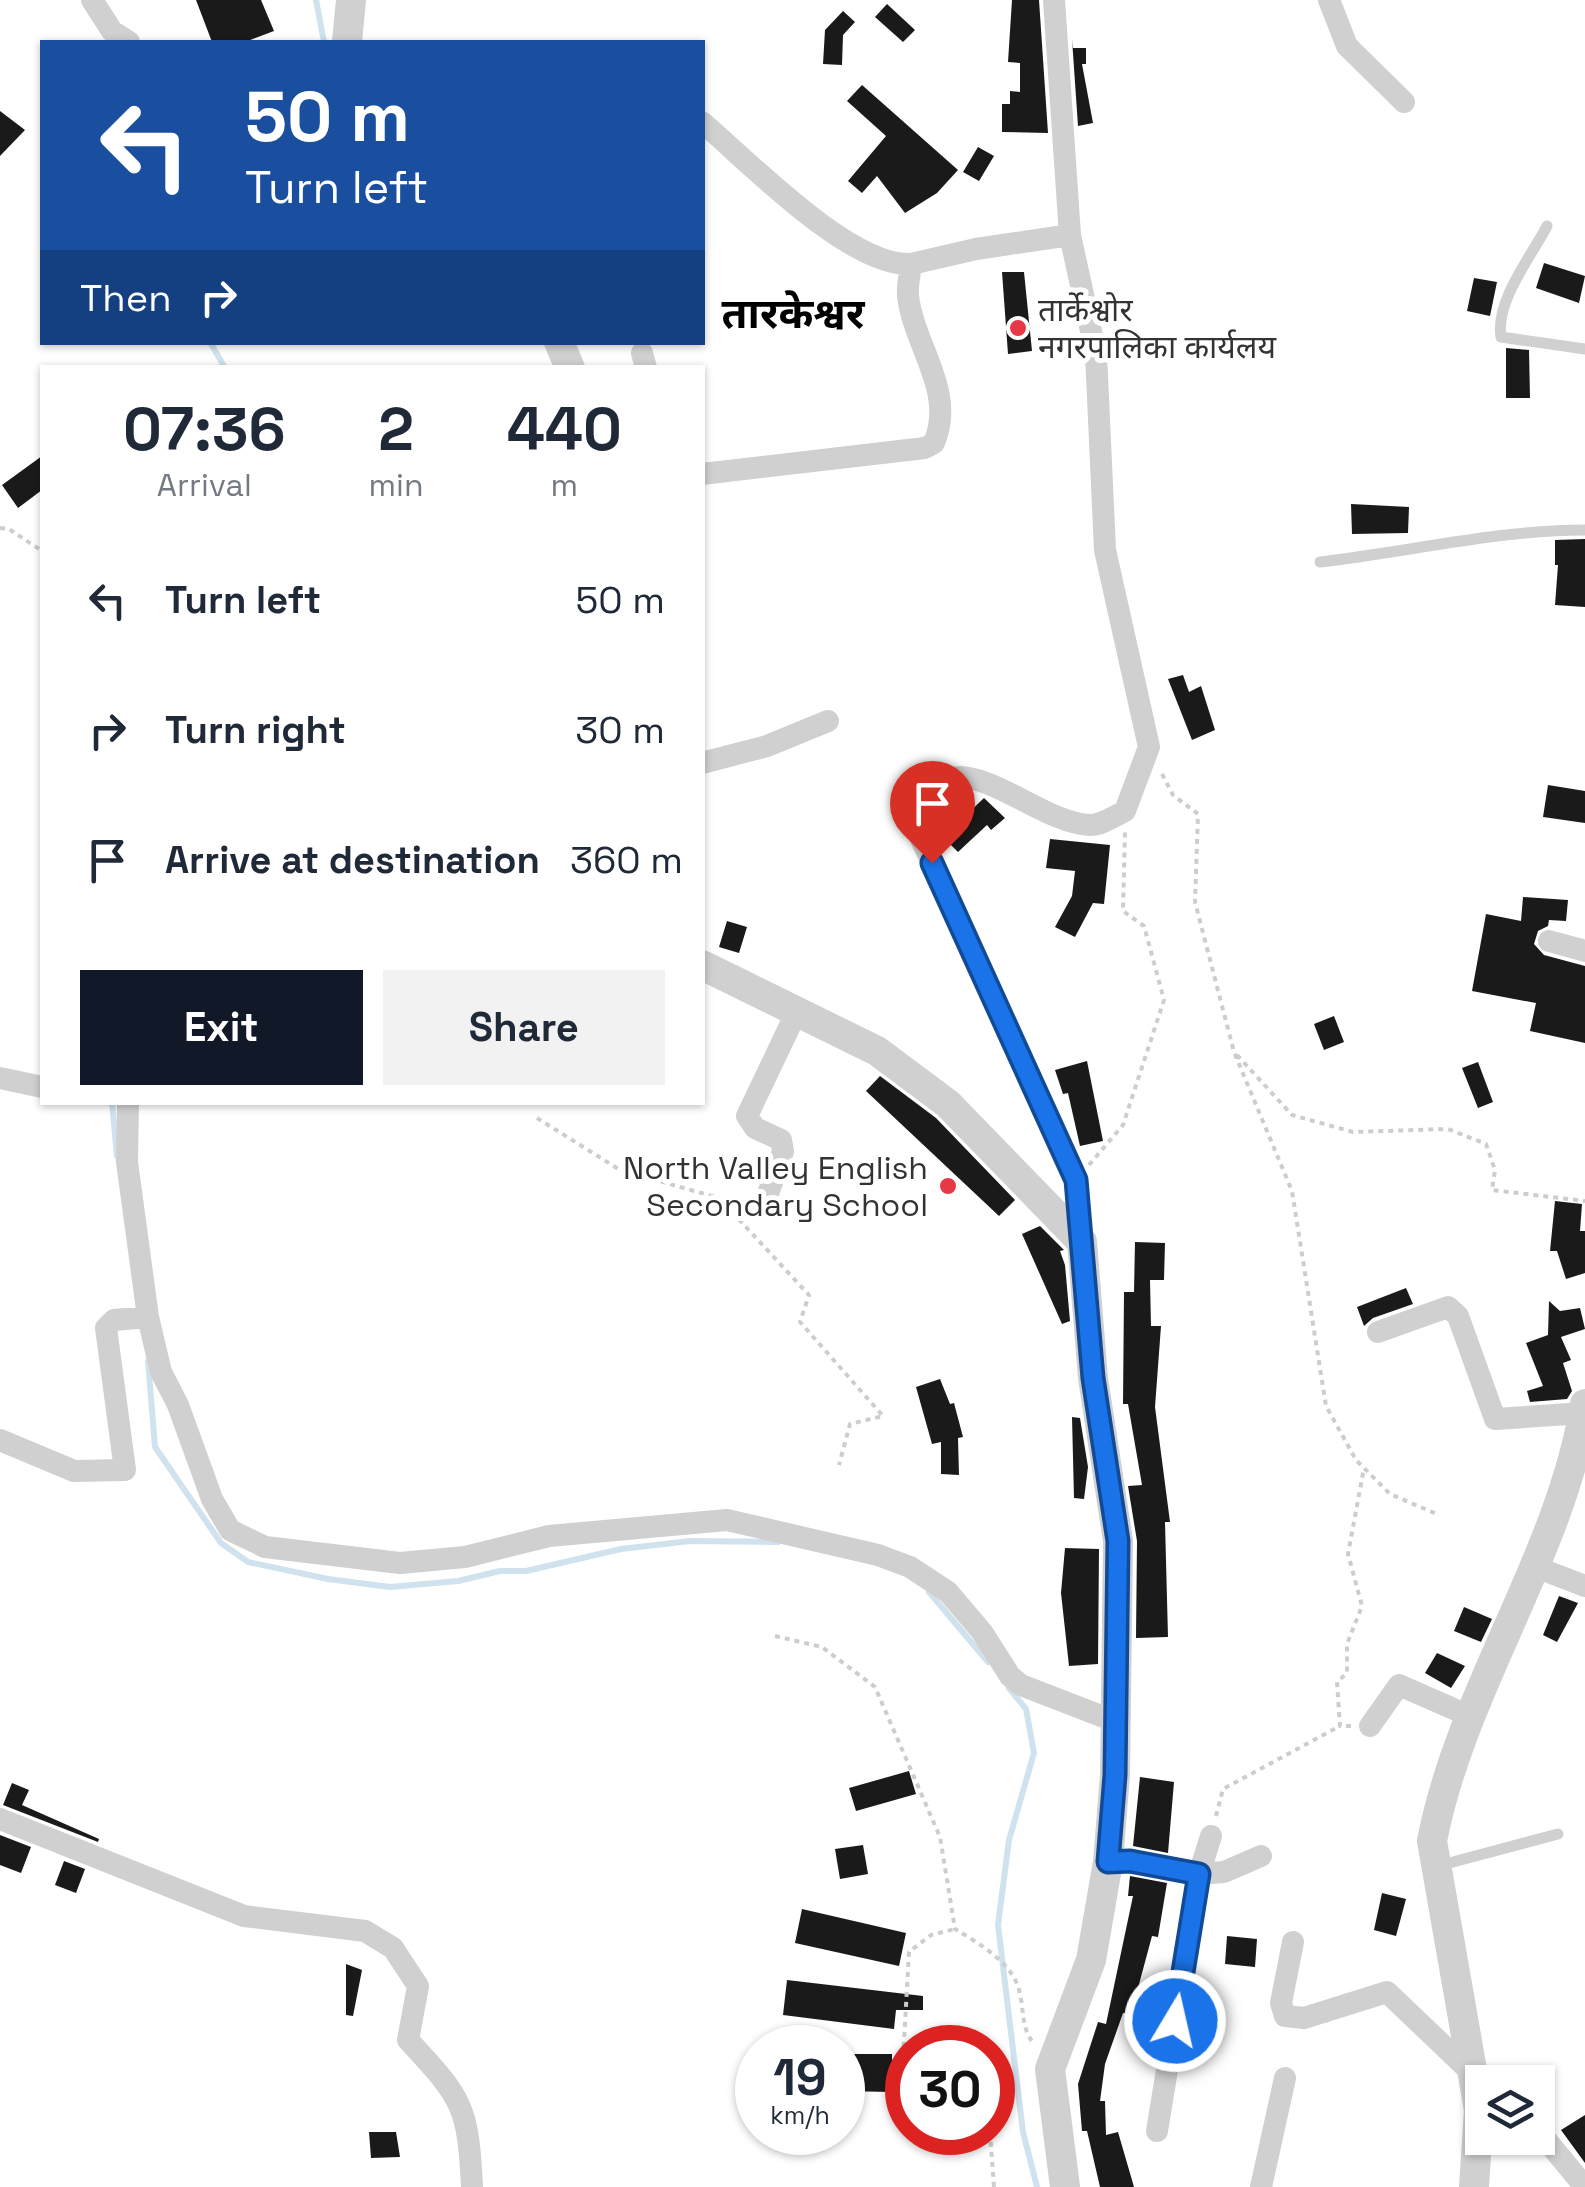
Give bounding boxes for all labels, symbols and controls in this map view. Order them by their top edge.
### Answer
text: 50 m [245,72,410,161]
icon: left [80,80,210,210]
text: Turn left [245,159,428,216]
icon: right [191,270,246,325]
text: Then [80,274,171,322]
district label: तारकेश्वर [722,287,866,340]
place label: तार्केश्वोर नगरपालिका कार्यलय [1038,290,1278,367]
marker: तार्केश्वोर नगरपालिका कार्यलय [1007,317,1029,339]
text: 07:36 [123,391,285,468]
text: 2 [378,391,414,468]
text: 440 [507,391,622,468]
text: Arrival [157,465,252,505]
text: min [369,465,424,505]
text: m [551,465,578,505]
icon: left [80,573,135,628]
text: Turn left [165,576,321,624]
text: 50 m [575,576,665,624]
icon: right [80,703,135,758]
text: Turn right [165,706,346,754]
text: 30 m [575,706,665,754]
pin [890,761,975,864]
icon: arrive [905,776,960,831]
icon: arrive [80,833,135,888]
text: Arrive at destination [165,836,540,884]
text: 360 m [570,836,683,884]
button: Exit [80,970,363,1085]
button: Share [383,970,665,1085]
place label: North Valley English Secondary School [623,1148,928,1225]
marker: North Valley English Secondary School [937,1175,959,1197]
position arrow [1123,1969,1227,2073]
speed limit sign: 30 [885,2025,1015,2155]
text: 19 [773,2046,827,2110]
map controls [1465,2065,1555,2155]
button: layers [1465,2065,1555,2155]
text: km/h [770,2099,830,2131]

